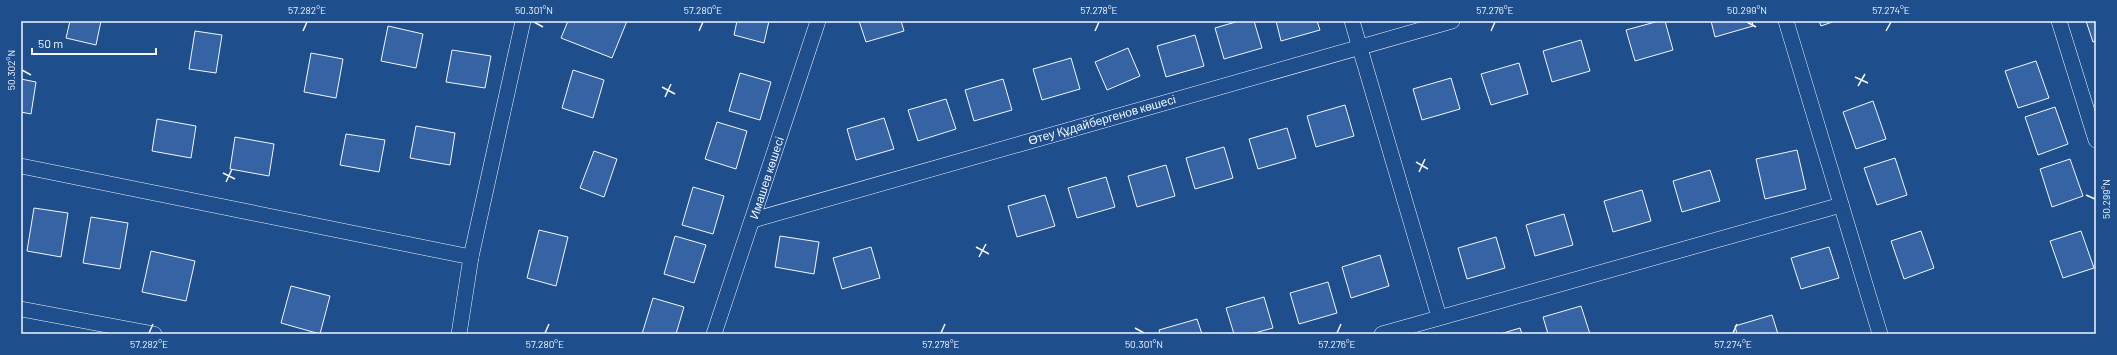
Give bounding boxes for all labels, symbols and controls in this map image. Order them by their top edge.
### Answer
text: 57.282°E [288,4,326,16]
text: 50.301°N [515,4,553,16]
text: 57.280°E [684,4,722,16]
text: 57.278°E [1080,4,1118,16]
text: 57.276°E [1476,4,1514,16]
text: 50.299°N [1727,4,1767,16]
text: 57.274°E [1872,4,1910,16]
scale bar [32,30,156,56]
text: 50 m [38,36,63,50]
text: 50.302°N [5,50,17,90]
street label: Өтеу Құдайбергенов көшесі [1026,91,1177,148]
street label: Имашев көшесі [746,135,786,221]
text: 50.299°N [2100,179,2112,219]
text: 57.282°E [130,338,168,350]
text: 57.280°E [526,338,564,350]
text: 57.278°E [922,338,960,350]
text: 50.301°N [1125,338,1163,350]
text: 57.276°E [1318,338,1356,350]
text: 57.274°E [1714,338,1752,350]

